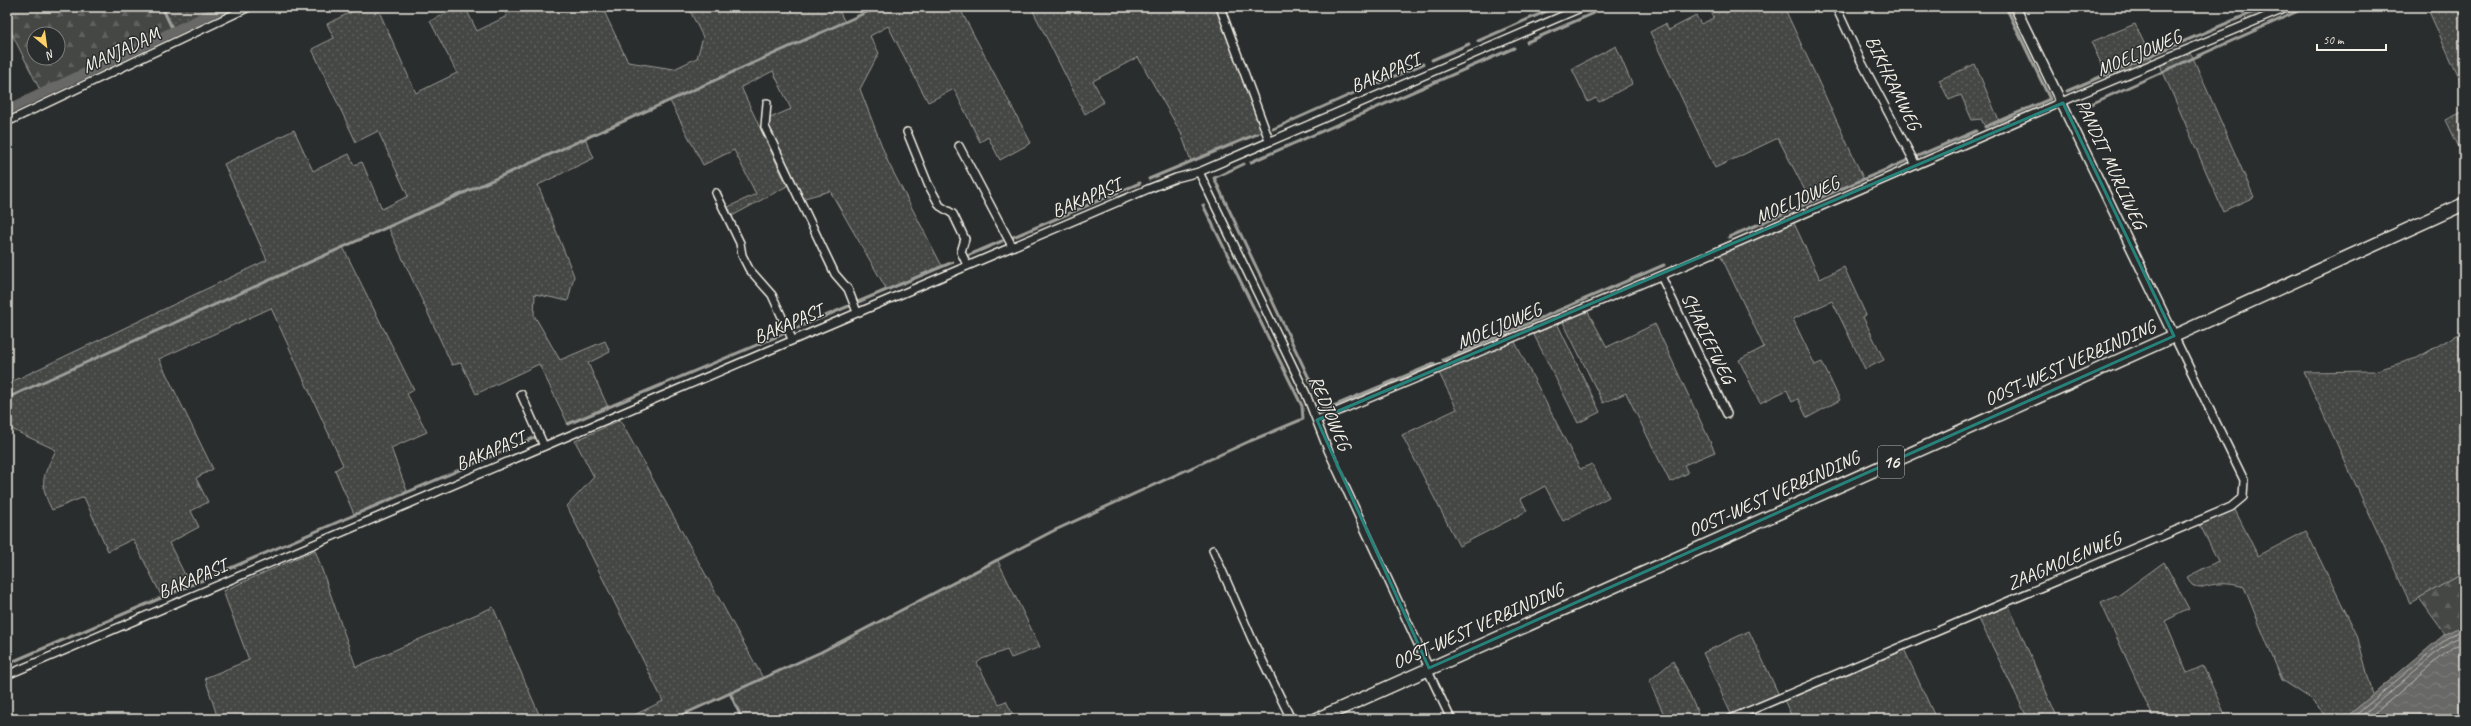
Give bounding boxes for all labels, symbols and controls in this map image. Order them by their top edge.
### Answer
street label: MANJADAM [78,21,165,78]
street label: MOELJOWEG [2093,24,2186,82]
north arrow [26,26,66,66]
scale bar [2317,26,2386,52]
street label: BIKHRAMWEG [1860,32,1927,137]
text: 50 m [2323,32,2345,48]
street label: BAKAPASI [1347,46,1427,98]
text: N [43,47,57,64]
street label: PANDIT MURLIWEG [2070,95,2153,235]
street label: MOELJOWEG [1751,170,1844,229]
street label: BAKAPASI [1048,171,1128,223]
street label: SHARIEFWEG [1676,289,1741,390]
street label: BAKAPASI [750,297,830,349]
street label: MOELJOWEG [1453,297,1546,355]
street label: OOST-WEST VERBINDING [1981,313,2162,412]
street label: REDJOWEG [1303,372,1357,456]
street label: BAKAPASI [452,424,532,476]
street label: OOST-WEST VERBINDING [1685,444,1866,543]
road number: 16 [1878,446,1904,478]
street label: ZAAGMOLENWEG [2003,525,2127,596]
street label: BAKAPASI [154,552,234,604]
street label: OOST-WEST VERBINDING [1389,576,1570,675]

